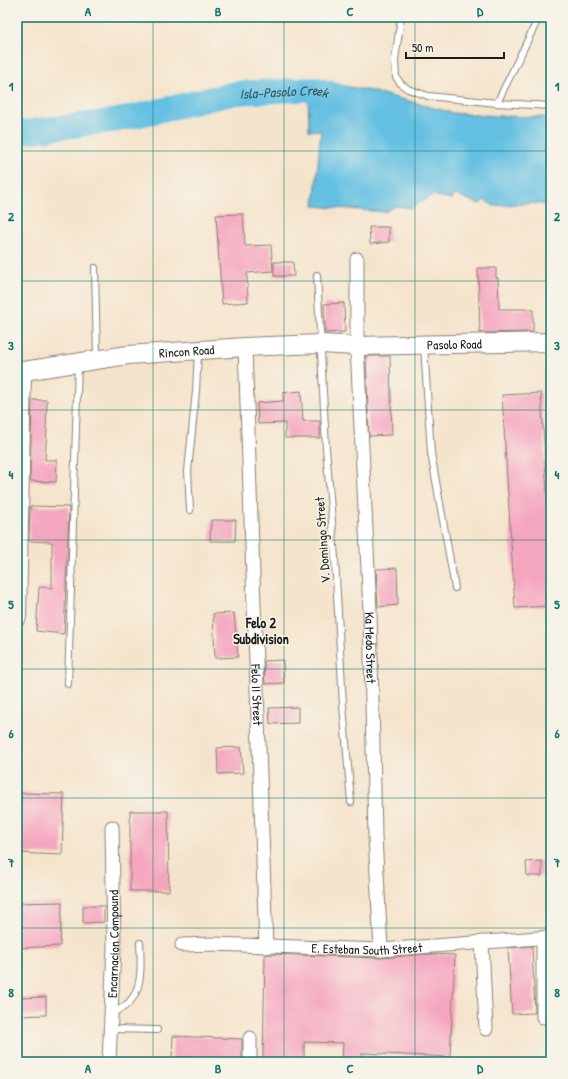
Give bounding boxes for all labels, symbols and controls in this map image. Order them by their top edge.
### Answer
text: A [85,2,92,20]
text: B [215,2,222,20]
text: C [346,2,354,20]
text: D [477,2,484,20]
scale bar [406,34,504,60]
text: 50 m [412,39,433,56]
text: 1 [9,77,14,95]
text: 1 [555,77,560,95]
water label: Isla-Pasolo Creek [239,79,332,102]
text: 2 [8,207,15,225]
text: 2 [554,207,561,225]
street label: Pasolo Road [427,334,482,354]
text: 3 [8,336,14,354]
text: 3 [554,336,560,354]
street label: Rincon Road [158,340,215,362]
text: 4 [9,465,14,483]
text: 4 [555,465,560,483]
street label: V. Domingo Street [310,496,334,584]
text: 5 [8,595,14,613]
text: 5 [554,595,560,613]
street label: Ka Medo Street [361,612,381,684]
district label: Felo 2 Subdivision [233,613,289,648]
street label: Felo II Street [247,663,267,726]
text: 6 [8,724,14,742]
text: 6 [554,724,560,742]
text: 7 [7,853,15,871]
text: 7 [553,853,561,871]
street label: Encarnacion Compound [103,890,123,999]
street label: E. Esteban South Street [311,938,423,959]
text: 8 [8,983,14,1001]
text: 8 [554,983,560,1001]
text: A [85,1059,92,1077]
text: B [215,1059,222,1077]
text: C [346,1059,354,1077]
text: D [477,1059,484,1077]

